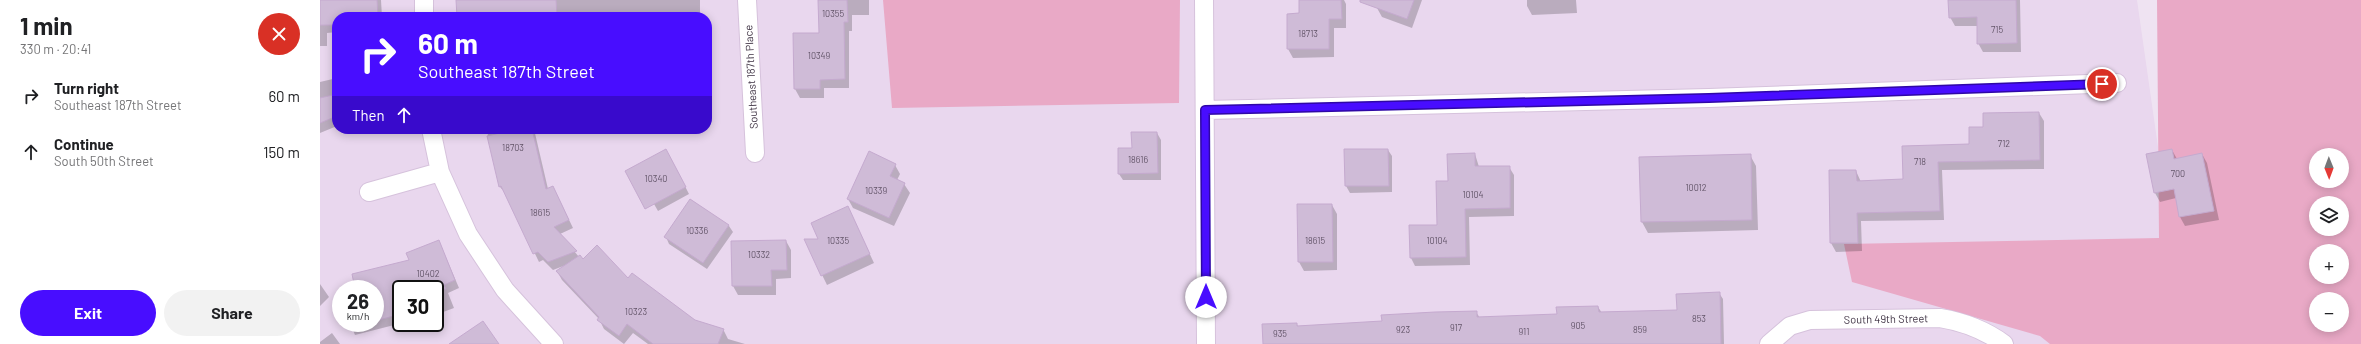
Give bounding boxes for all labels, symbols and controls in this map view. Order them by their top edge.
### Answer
house number: 10355 [822,8,844,19]
text: 1 min [20,11,73,40]
button: close [258,13,300,55]
house number: 715 [1991,24,2003,35]
street label: Southeast 187th Place [741,25,760,129]
text: 60 m [418,26,478,60]
icon: right [352,28,404,80]
house number: 18713 [1298,28,1318,39]
text: 330 m · 20:41 [20,41,91,57]
house number: 10349 [808,50,831,61]
text: Southeast 187th Street [418,60,595,82]
pin [2085,67,2119,101]
icon: arrive [2091,73,2113,95]
text: Turn right [54,79,119,97]
icon: right [20,85,42,107]
text: 60 m [268,87,300,105]
text: Southeast 187th Street [54,97,182,113]
icon: ahead [393,104,415,126]
text: Then [352,106,385,124]
text: Continue [54,135,114,153]
house number: 712 [1998,138,2010,149]
icon: ahead [20,141,42,163]
house number: 18703 [502,142,524,153]
text: 150 m [263,143,300,161]
north arrow [2309,148,2349,188]
map controls [2309,148,2349,332]
text: South 50th Street [54,153,154,169]
house number: 18616 [1128,154,1148,165]
house number: 718 [1914,156,1926,167]
house number: 700 [2171,168,2185,179]
house number: 10340 [645,173,667,184]
house number: 10012 [1685,182,1707,193]
house number: 10339 [865,185,887,196]
house number: 10104 [1462,189,1484,200]
button: layers [2309,196,2349,236]
house number: 18615 [530,207,550,218]
house number: 10336 [686,225,708,236]
house number: 10335 [827,235,849,246]
house number: 18615 [1305,235,1325,246]
house number: 10104 [1426,235,1448,246]
button: + [2309,244,2349,284]
house number: 10332 [748,249,770,260]
house number: 10402 [416,268,440,279]
position arrow [1185,276,1227,318]
speed limit sign: 30 [392,280,444,332]
text: 26 [347,289,369,313]
button: Exit [20,290,156,336]
button: Share [164,290,300,336]
button: − [2309,292,2349,332]
house number: 10323 [625,306,647,317]
text: km/h [347,310,369,322]
street label: South 49th Street [1844,311,1928,326]
house number: 853 [1692,313,1706,324]
house number: 905 [1571,320,1586,331]
house number: 917 [1450,322,1463,333]
house number: 923 [1396,324,1410,335]
house number: 859 [1633,324,1647,335]
house number: 911 [1519,326,1529,337]
house number: 935 [1273,328,1287,339]

